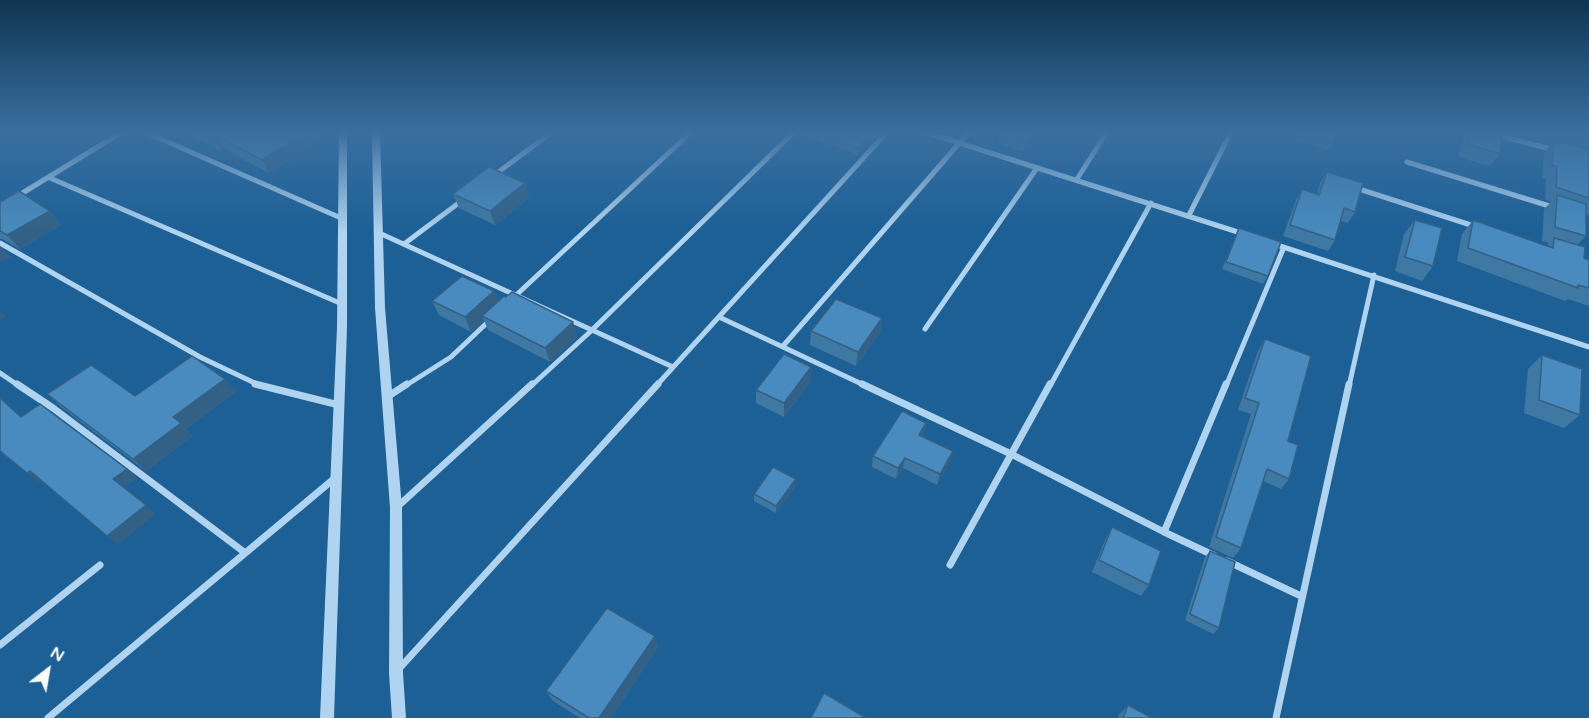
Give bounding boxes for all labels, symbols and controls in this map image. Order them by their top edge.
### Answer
north arrow [18,640,78,700]
text: N [47,643,68,666]

